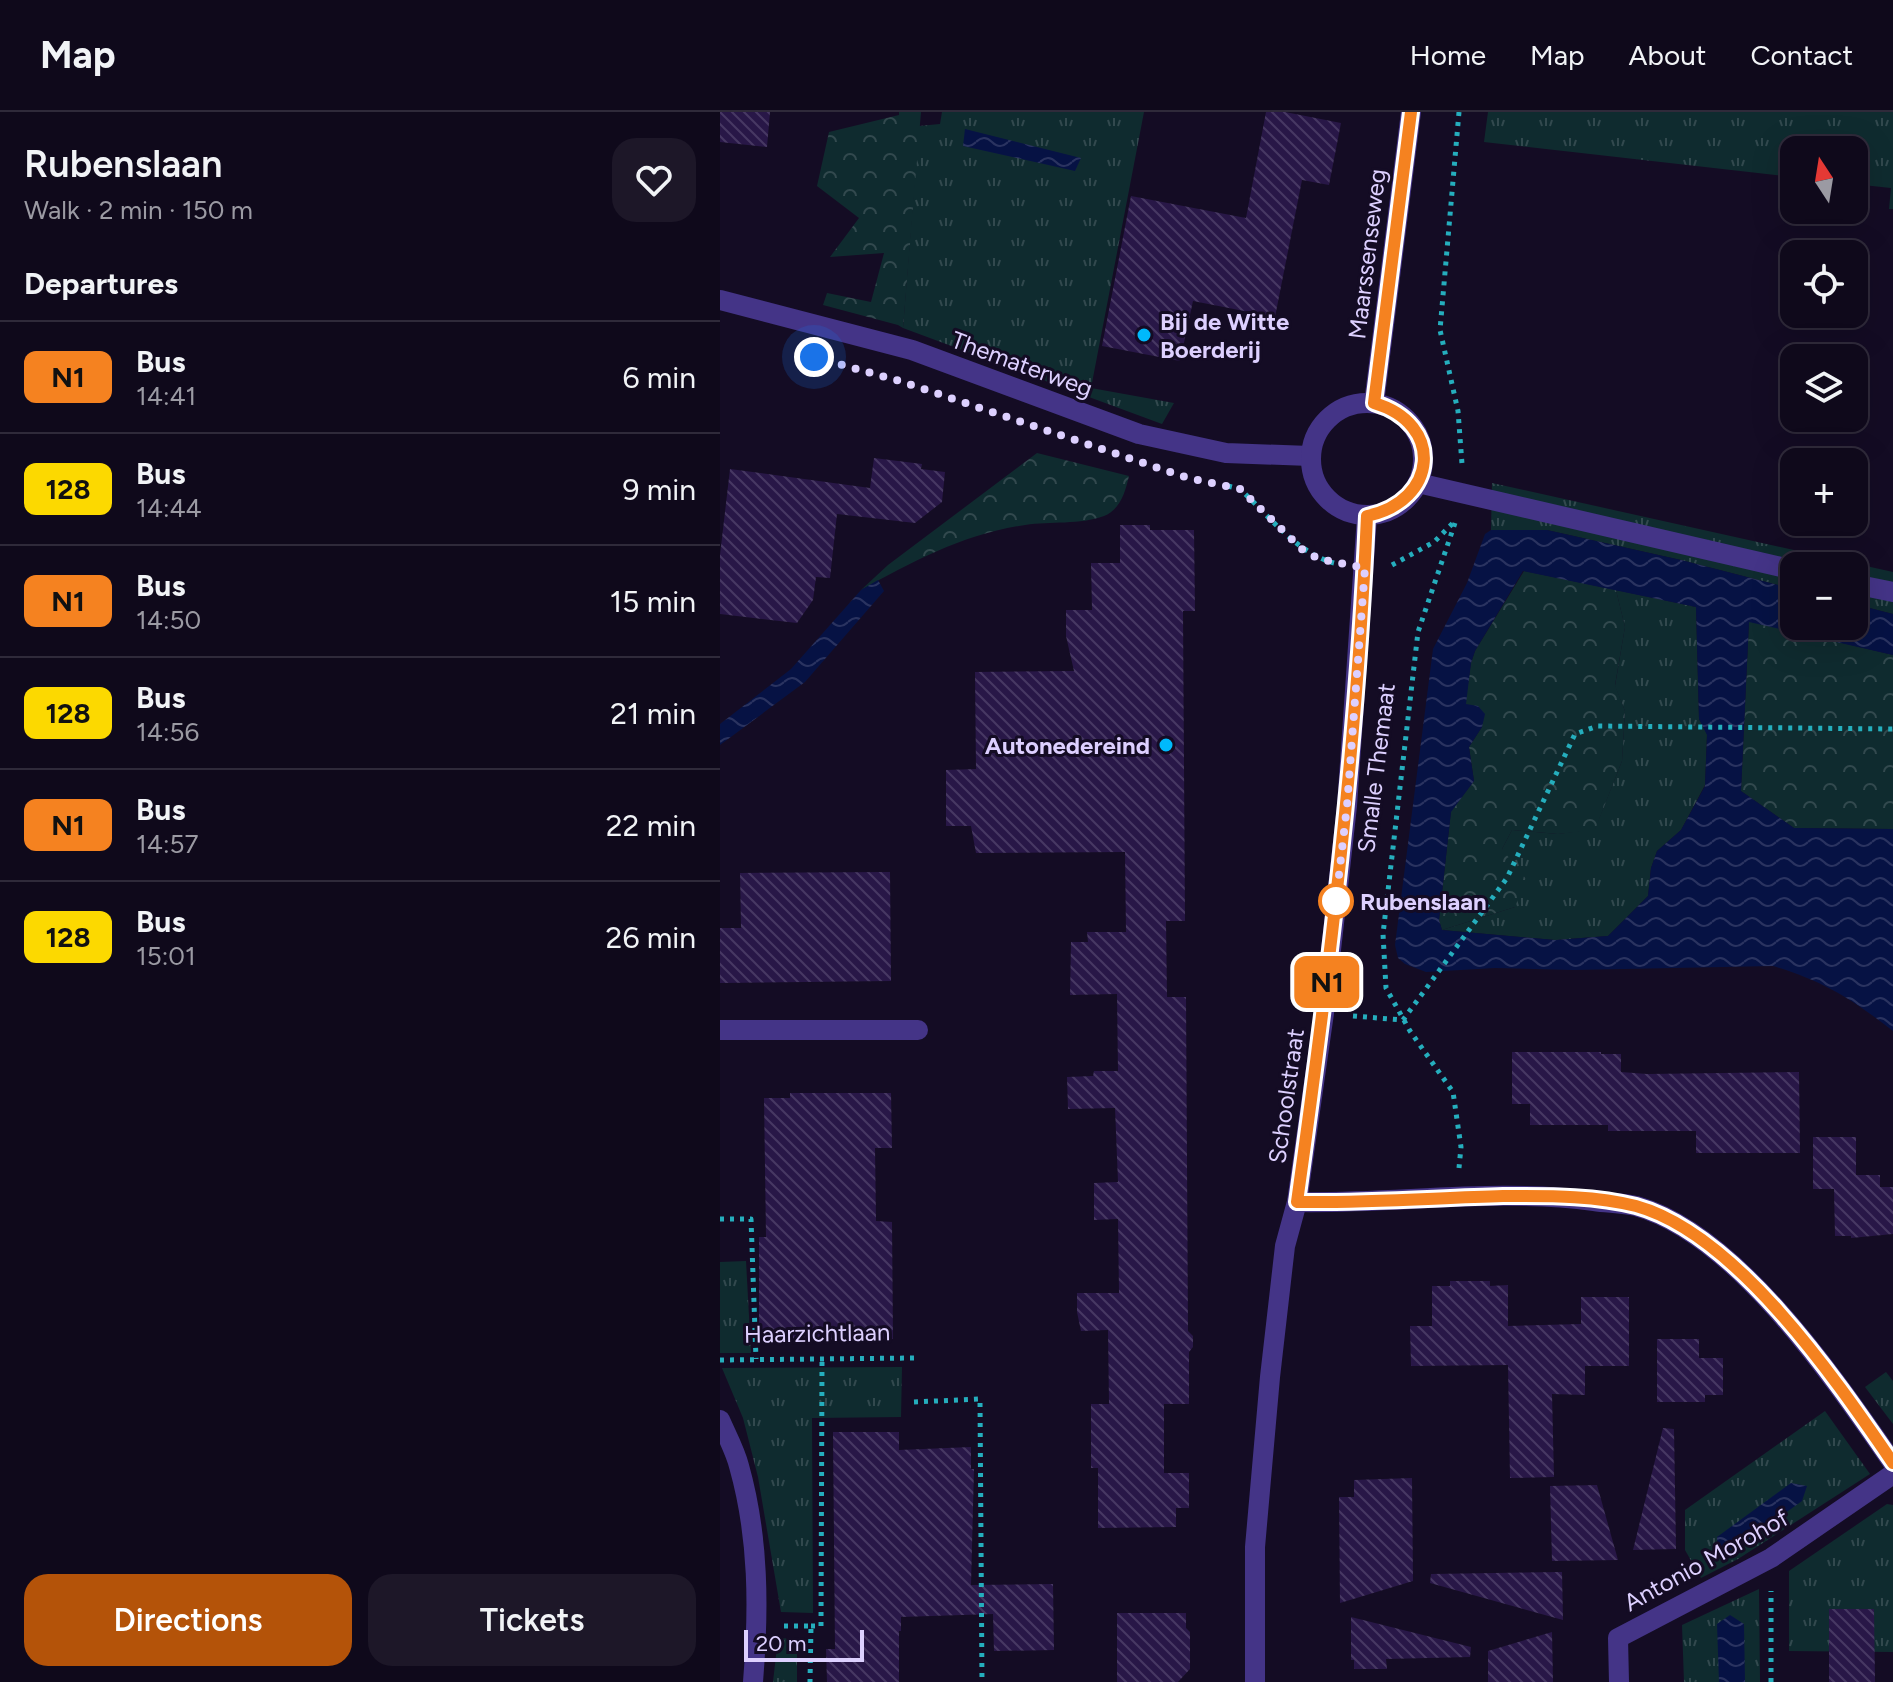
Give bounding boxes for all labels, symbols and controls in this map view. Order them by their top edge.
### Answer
text: Map [40,32,116,78]
text: Home [1410,38,1486,72]
text: Map [1530,38,1585,72]
text: About [1629,38,1706,72]
text: Contact [1750,38,1853,72]
north arrow [1780,136,1868,224]
map controls [1780,136,1868,640]
button: heart [612,138,696,222]
text: Rubenslaan [24,141,222,187]
street label: Maarssenseweg [1342,167,1392,341]
text: Walk · 2 min · 150 m [24,194,253,226]
button: locate [1780,240,1868,328]
text: Departures [24,265,178,302]
place label: Bij de Witte Boerderij [1160,307,1289,364]
street label: Thematerweg [947,325,1097,403]
marker: Bij de Witte Boerderij [1135,326,1153,344]
your location [794,337,834,377]
text: Bus [136,343,185,380]
button: layers [1780,344,1868,432]
text: 6 min [622,359,696,396]
text: N1 [51,360,85,394]
text: 14:41 [136,380,196,412]
button: + [1780,448,1868,536]
text: Bus [136,455,185,492]
text: 9 min [622,471,696,508]
text: 128 [45,472,91,506]
text: 14:44 [136,492,202,524]
button: − [1780,552,1868,640]
text: Bus [136,567,185,604]
text: 15 min [610,583,696,620]
text: N1 [51,584,85,618]
text: 14:50 [136,604,201,636]
text: Bus [136,679,185,716]
street label: Smalle Themaat [1351,682,1401,854]
text: 21 min [610,695,696,732]
text: 128 [45,696,91,730]
text: 14:56 [136,716,199,748]
place label: Autonedereind [985,731,1150,760]
marker: Autonedereind [1157,736,1175,754]
text: Bus [136,791,185,828]
text: 22 min [606,807,696,844]
text: N1 [51,808,85,842]
text: 14:57 [136,828,198,860]
marker: Rubenslaan [1319,884,1353,918]
place label: Rubenslaan [1360,887,1487,916]
text: Bus [136,903,185,940]
text: 26 min [606,919,696,956]
text: 128 [45,920,91,954]
text: 15:01 [136,940,196,972]
line badge: N1 [1291,956,1363,1008]
text: N1 [1310,965,1344,999]
street label: Schoolstraat [1262,1027,1310,1165]
street label: Haarzichtlaan [743,1317,891,1349]
street label: Antonio Morohof [1619,1503,1794,1617]
button: Directions [24,1574,352,1666]
button: Tickets [368,1574,696,1666]
scale bar [744,1626,864,1662]
text: 20 m [756,1630,807,1657]

